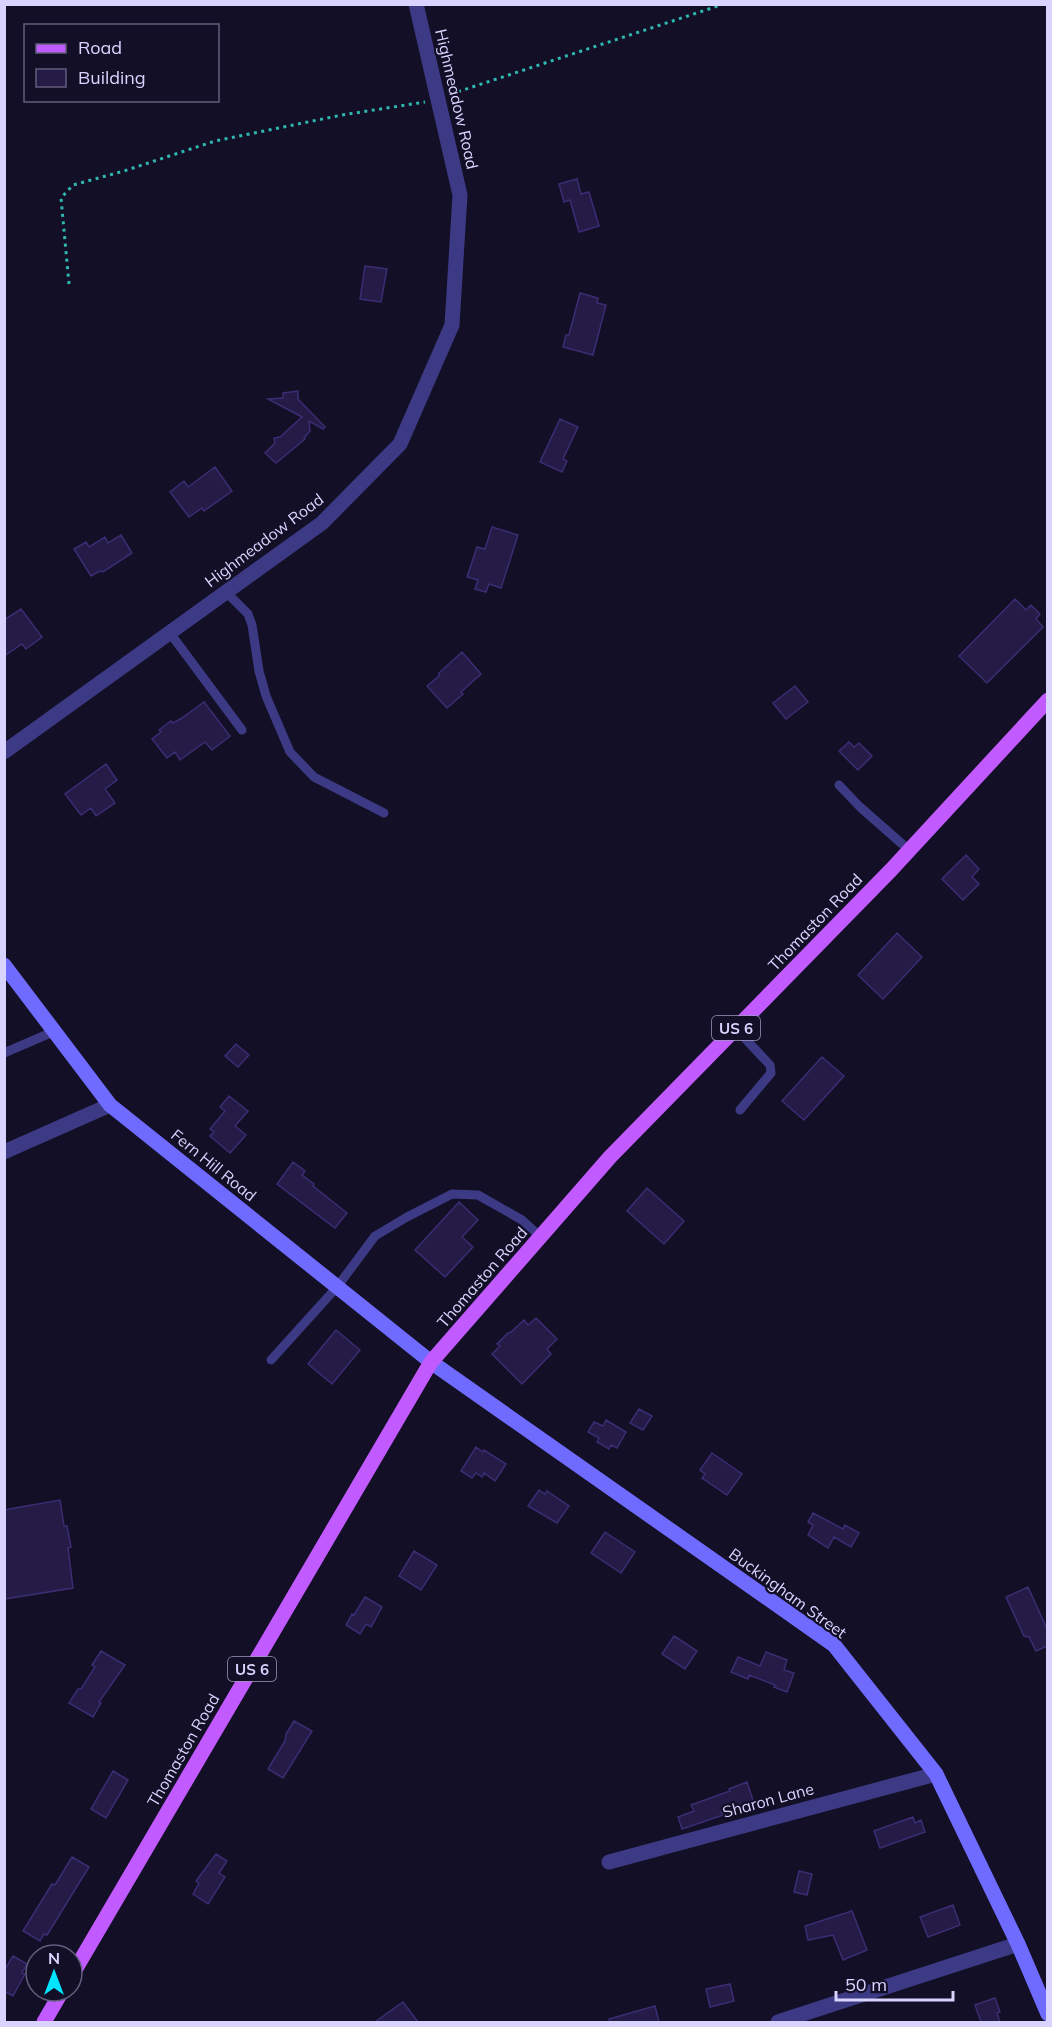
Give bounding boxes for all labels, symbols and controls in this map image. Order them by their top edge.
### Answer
legend [24,24,219,102]
street label: Highmeadow Road [431,27,483,171]
text: Road [78,36,122,59]
text: Building [78,66,146,89]
street label: Highmeadow Road [201,489,327,591]
street label: Thomaston Road [764,869,866,975]
road number: US 6 [712,1016,760,1040]
street label: Fern Hill Road [167,1125,261,1205]
street label: Thomaston Road [433,1222,531,1332]
street label: Buckingham Street [725,1544,851,1643]
road number: US 6 [228,1657,276,1681]
street label: Thomaston Road [143,1690,223,1810]
street label: Sharon Lane [720,1778,816,1822]
north arrow [24,1943,84,2003]
text: N [48,1948,60,1968]
scale bar [836,1964,953,2002]
text: 50 m [845,1973,887,1996]

